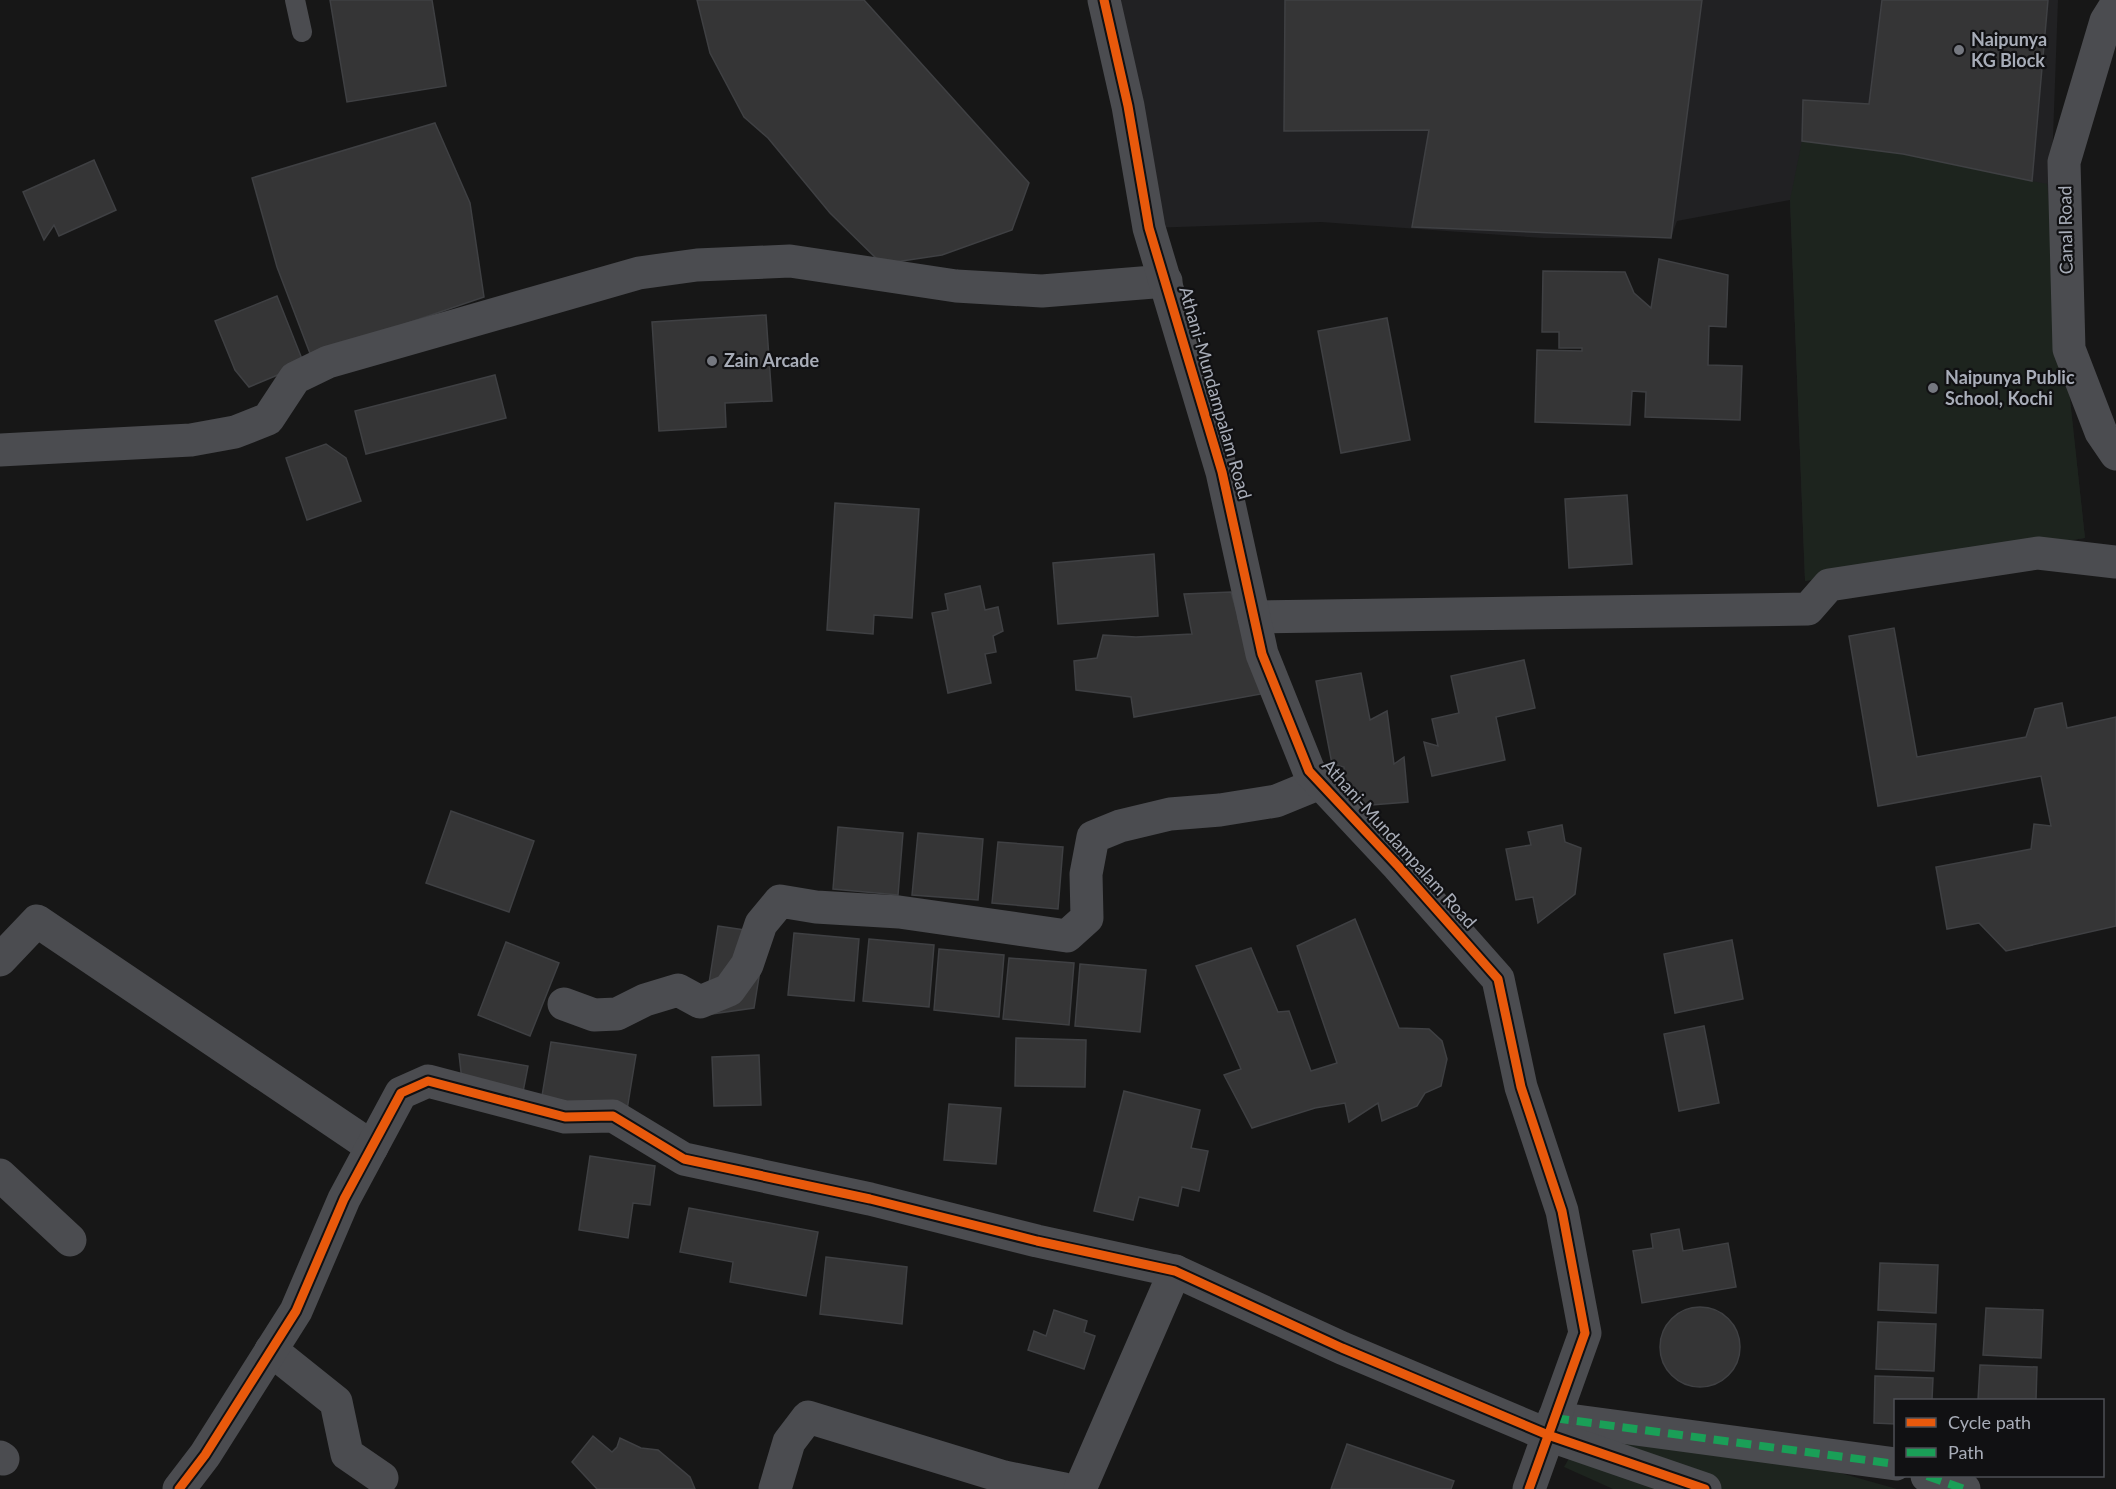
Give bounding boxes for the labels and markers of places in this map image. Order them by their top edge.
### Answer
place label: Naipunya KG Block [1971,28,2047,71]
marker: Naipunya KG Block [1952,43,1966,57]
place label: Zain Arcade [724,349,819,371]
marker: Zain Arcade [705,354,719,368]
place label: Naipunya Public School, Kochi [1945,366,2075,409]
marker: Naipunya Public School, Kochi [1926,381,1940,395]

